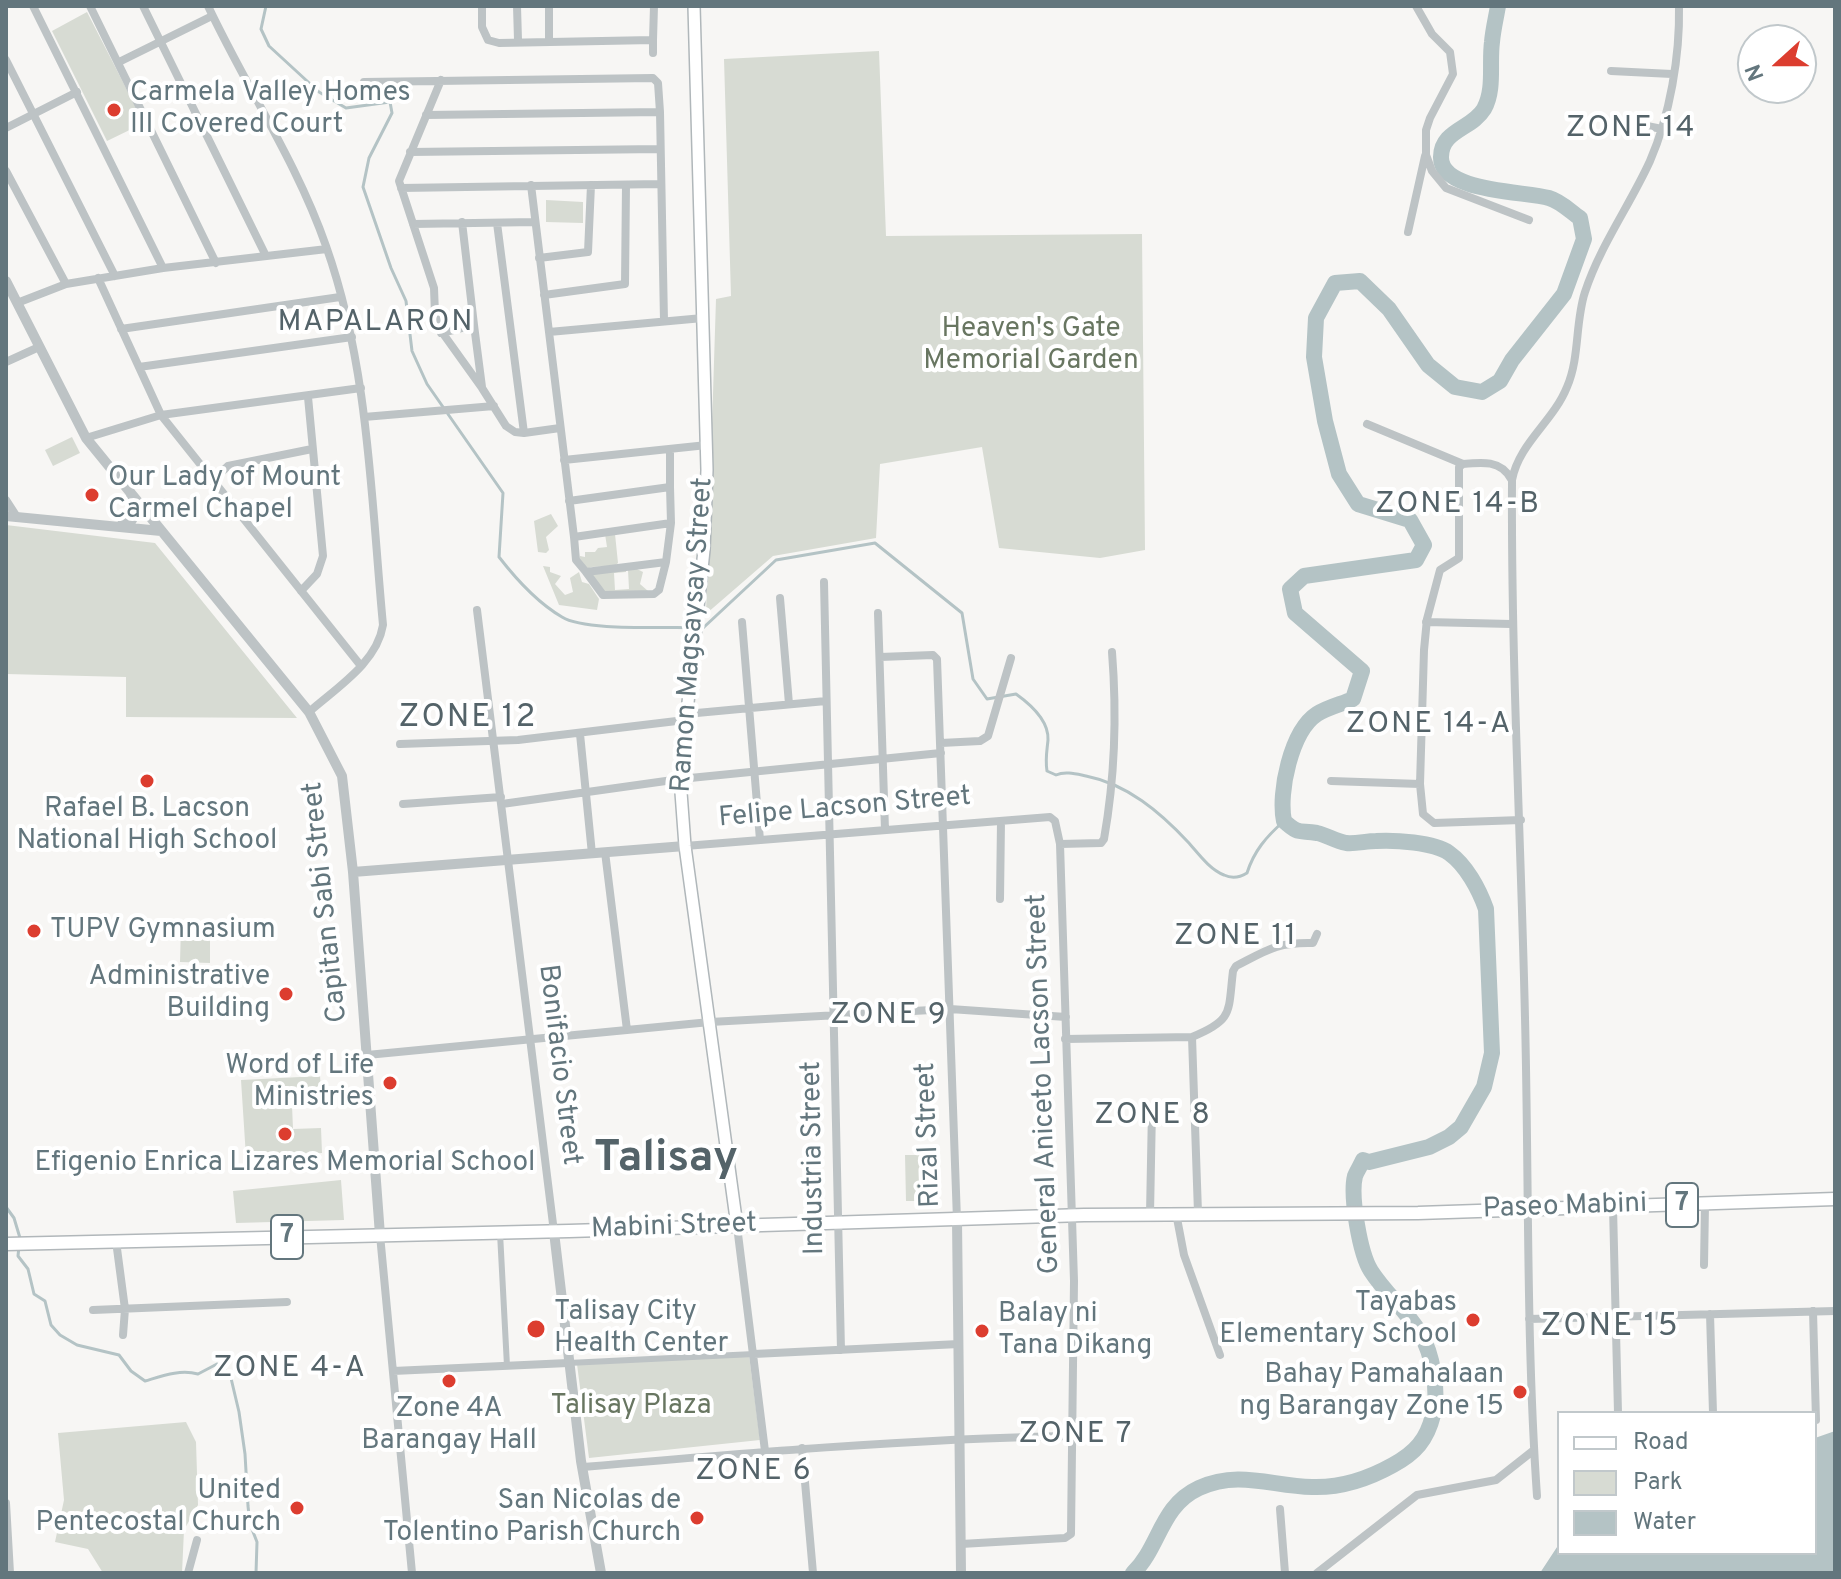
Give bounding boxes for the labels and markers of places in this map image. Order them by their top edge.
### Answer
place label: Carmela Valley Homes III Covered Court [130,77,411,143]
marker: Carmela Valley Homes III Covered Court [105,101,123,119]
place label: Our Lady of Mount Carmel Chapel [108,462,341,528]
marker: Our Lady of Mount Carmel Chapel [83,486,101,504]
marker: Rafael B. Lacson National High School [138,772,156,790]
place label: Rafael B. Lacson National High School [17,793,277,859]
place label: TUPV Gymnasium [50,914,276,948]
marker: TUPV Gymnasium [25,922,43,940]
place label: Administrative Building [88,961,270,1027]
marker: Administrative Building [277,985,295,1003]
place label: Word of Life Ministries [225,1050,374,1116]
marker: Word of Life Ministries [381,1074,399,1092]
marker: Efigenio Enrica Lizares Memorial School [276,1125,294,1143]
place label: Efigenio Enrica Lizares Memorial School [35,1147,535,1181]
place label: Tayabas Elementary School [1219,1287,1457,1353]
place label: Talisay City Health Center [554,1296,728,1362]
place label: Balay ni Tana Dikang [998,1298,1152,1364]
marker: Tayabas Elementary School [1464,1311,1482,1329]
marker: Talisay City Health Center [525,1318,547,1340]
marker: Balay ni Tana Dikang [973,1322,991,1340]
place label: Bahay Pamahalaan ng Barangay Zone 15 [1239,1359,1504,1425]
marker: Zone 4A Barangay Hall [440,1372,458,1390]
marker: Bahay Pamahalaan ng Barangay Zone 15 [1511,1383,1529,1401]
place label: Zone 4A Barangay Hall [361,1393,537,1459]
place label: United Pentecostal Church [36,1475,281,1541]
place label: San Nicolas de Tolentino Parish Church [383,1485,681,1551]
marker: United Pentecostal Church [288,1499,306,1517]
marker: San Nicolas de Tolentino Parish Church [688,1509,706,1527]

